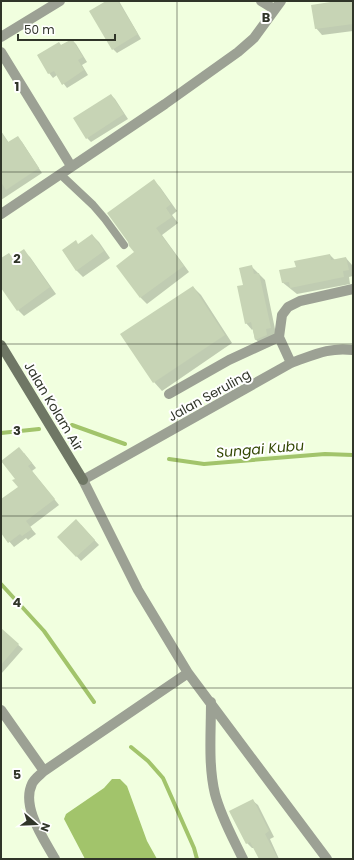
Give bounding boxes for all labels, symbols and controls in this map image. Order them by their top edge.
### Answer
text: B [262,8,271,27]
scale bar [18,16,115,42]
text: 50 m [24,21,55,38]
text: 1 [15,77,19,96]
text: 2 [13,249,21,268]
street label: Jalan Kolam Air [19,358,88,455]
street label: Jalan Seruling [164,365,254,426]
text: 3 [13,421,21,440]
water label: Sungai Kubu [215,435,305,463]
text: 4 [13,593,22,612]
text: 5 [13,765,21,784]
north arrow [16,804,56,844]
text: N [37,821,54,834]

